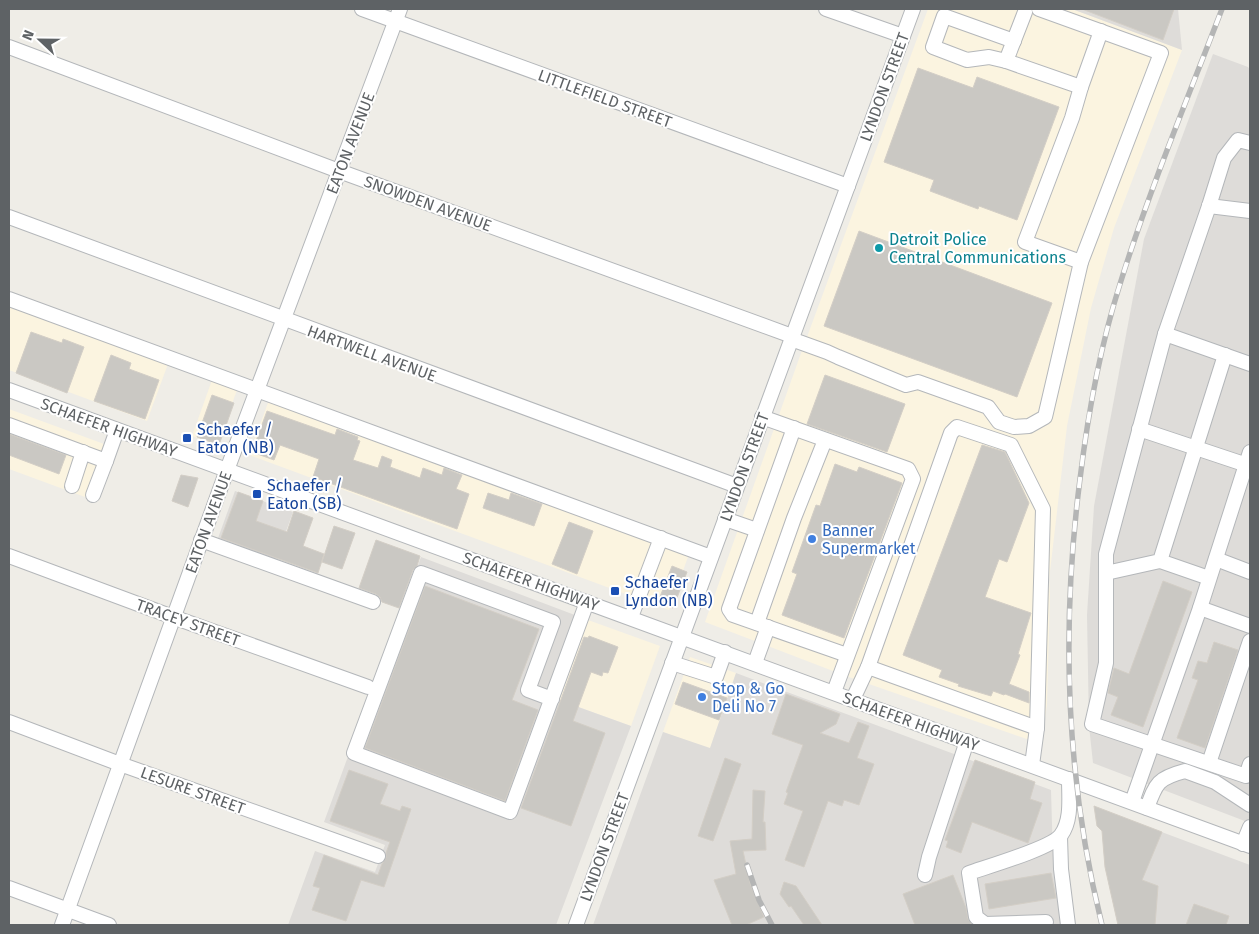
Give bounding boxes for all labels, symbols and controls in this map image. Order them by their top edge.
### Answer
north arrow [15,15,65,65]
text: N [19,28,38,43]
street label: LYNDON STREET [856,29,913,144]
street label: LITTLEFIELD STREET [535,65,675,132]
street label: EATON AVENUE [322,90,379,197]
street label: SNOWDEN AVENUE [361,172,494,235]
place label: Detroit Police Central Communications [889,230,1066,267]
marker: Detroit Police Central Communications [873,242,885,254]
street label: HARTWELL AVENUE [305,321,439,386]
street label: SCHAEFER HIGHWAY [38,394,180,461]
street label: LYNDON STREET [716,409,773,524]
place label: Schaefer / Eaton (NB) [197,420,274,457]
marker: Schaefer / Eaton (NB) [181,432,193,444]
street label: EATON AVENUE [181,468,236,576]
place label: Schaefer / Eaton (SB) [267,476,343,513]
marker: Schaefer / Eaton (SB) [251,488,263,500]
place label: Banner Supermarket [822,521,916,558]
marker: Banner Supermarket [806,533,818,545]
street label: SCHAEFER HIGHWAY [460,548,602,615]
place label: Schaefer / Lyndon (NB) [625,573,713,610]
marker: Schaefer / Lyndon (NB) [609,585,621,597]
street label: TRACEY STREET [133,595,243,650]
place label: Stop & Go Deli No 7 [712,679,785,716]
street label: SCHAEFER HIGHWAY [840,688,982,755]
marker: Stop & Go Deli No 7 [696,691,708,703]
street label: LESURE STREET [138,763,248,818]
street label: LYNDON STREET [576,789,633,904]

